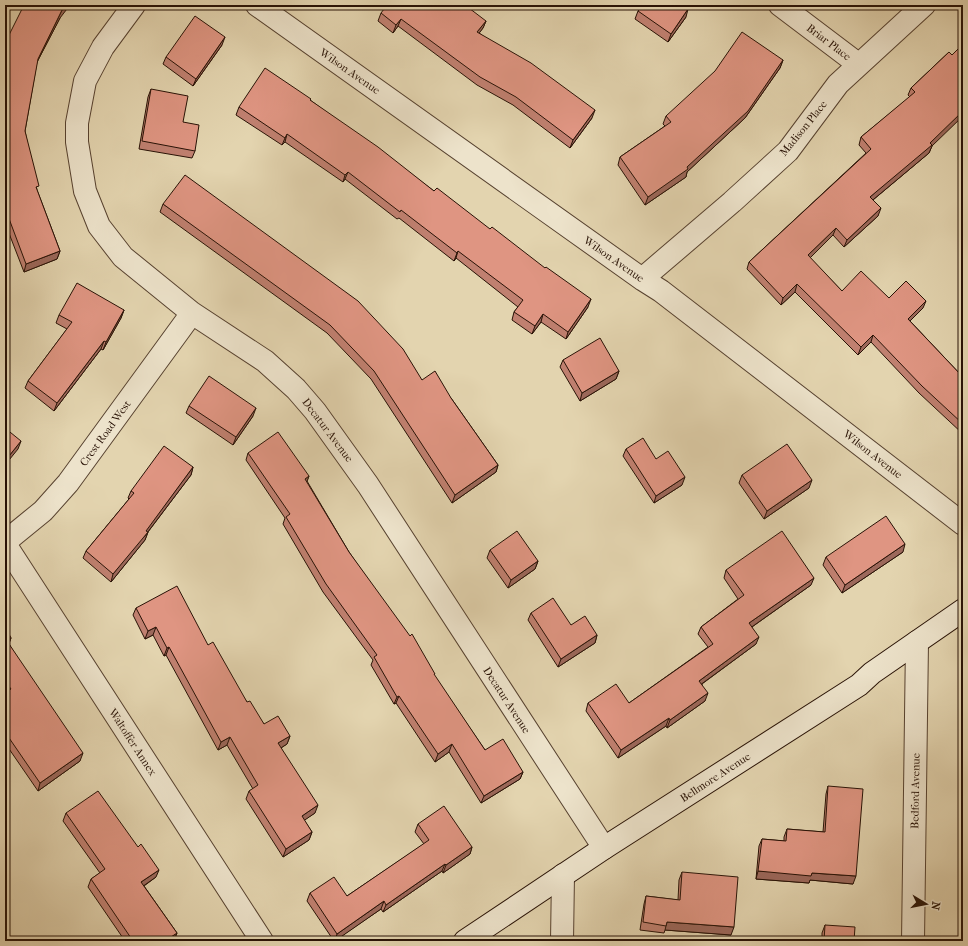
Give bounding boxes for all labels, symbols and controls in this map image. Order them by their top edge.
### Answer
street label: Briar Place [804,21,854,64]
street label: Wilson Avenue [316,45,383,97]
street label: Madison Place [777,97,830,159]
street label: Wilson Avenue [580,233,647,285]
street label: Decatur Avenue [299,396,356,465]
street label: Crest Road West [77,398,134,469]
street label: Wilson Avenue [840,427,905,482]
street label: Decatur Avenue [480,665,533,736]
street label: Waltoffer Annex [105,705,159,779]
street label: Bellmore Avenue [678,750,753,805]
street label: Bedford Avenue [908,752,923,829]
north arrow [906,884,946,924]
text: N [928,900,942,912]

